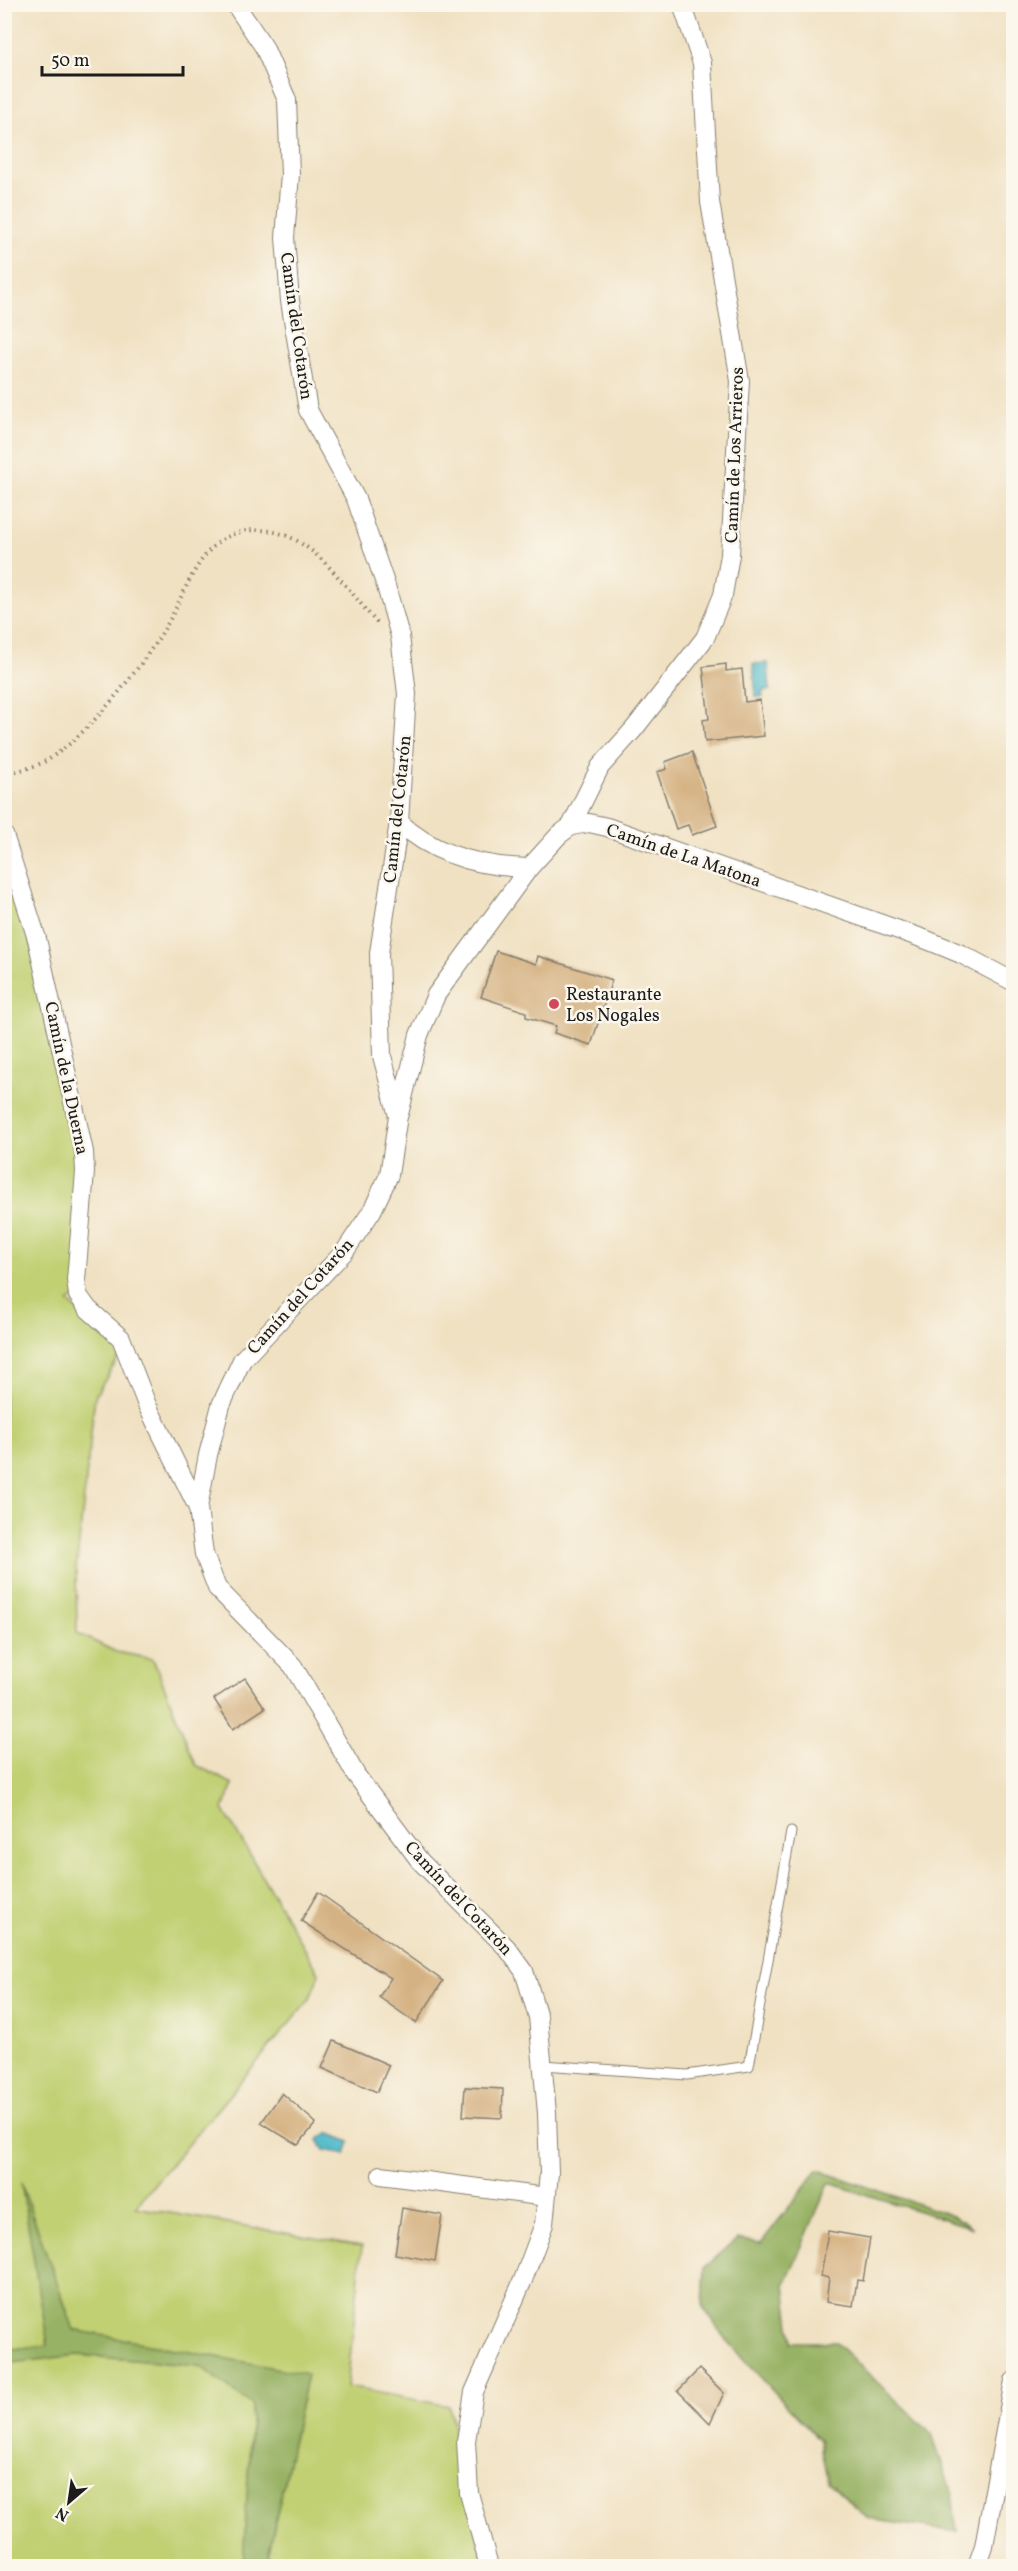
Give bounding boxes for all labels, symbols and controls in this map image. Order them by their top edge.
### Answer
scale bar [42,39,183,77]
text: 50 m [51,49,90,74]
street label: Camín del Cotarón [273,251,318,402]
street label: Camín de Los Arrieros [720,367,751,544]
street label: Camín del Cotarón [378,734,419,884]
street label: Camín de La Matona [603,818,764,895]
place label: Restaurante Los Nogales [566,983,662,1029]
marker: Restaurante Los Nogales [547,997,561,1011]
street label: Camín de la Duerna [37,1000,94,1157]
street label: Camín del Cotarón [242,1233,360,1361]
street label: Camín del Cotarón [398,1836,518,1962]
north arrow [39,2472,99,2532]
text: N [52,2501,73,2526]

